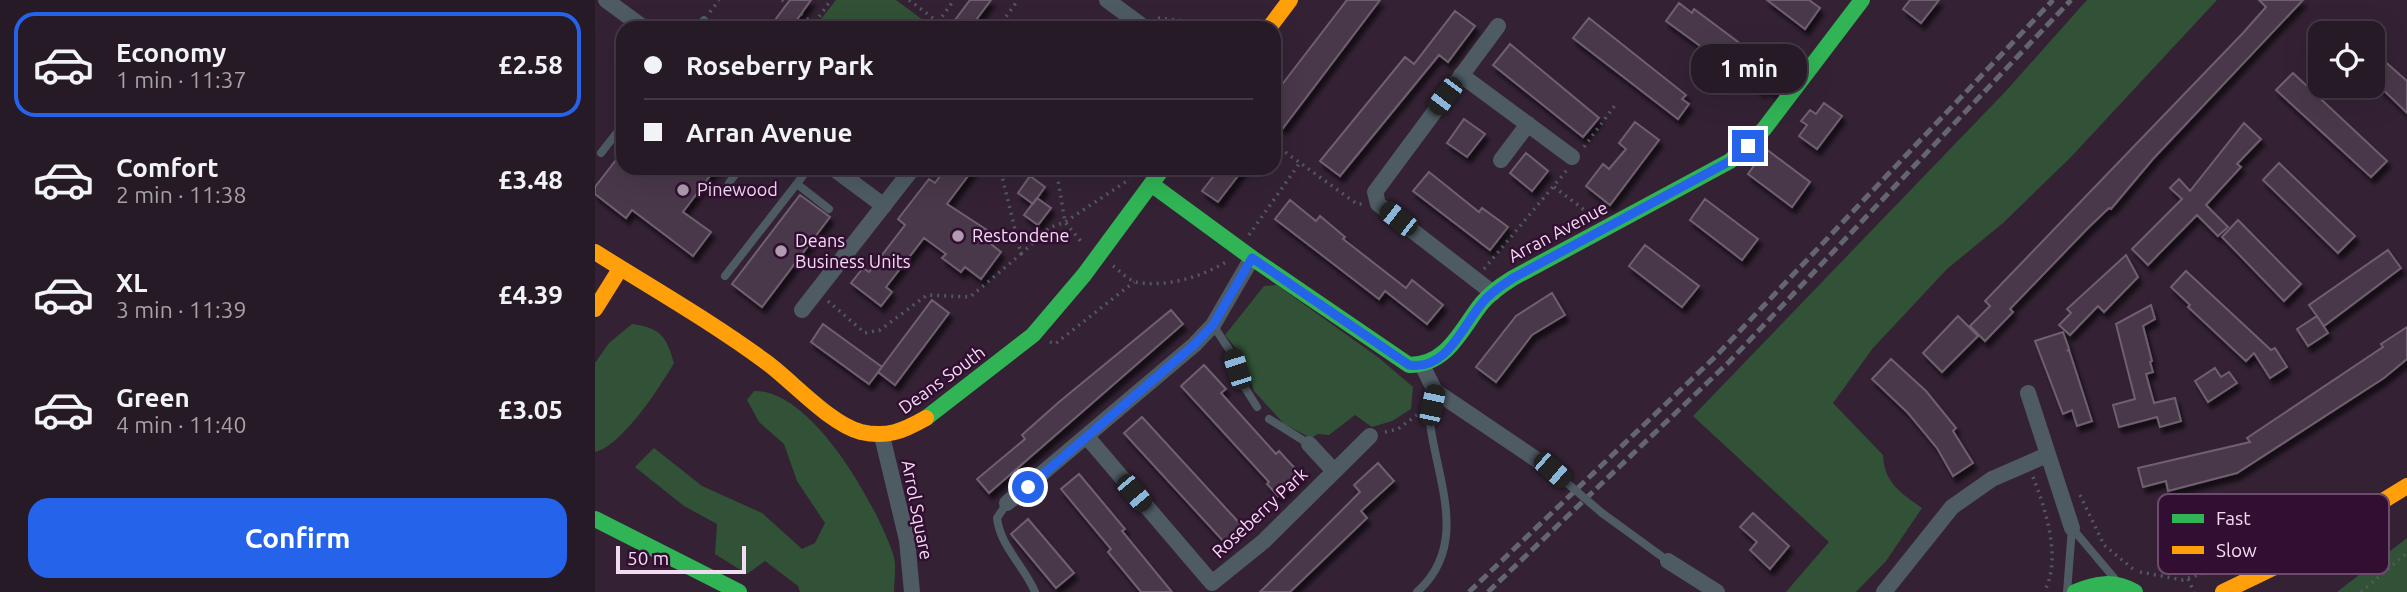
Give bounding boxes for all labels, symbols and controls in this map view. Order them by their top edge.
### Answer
map controls [2308,21,2385,98]
button: locate [2308,21,2385,98]
icon: car [32,33,95,96]
text: Economy [116,38,226,67]
callout: 1 min [1690,44,1806,94]
text: £2.58 [498,50,563,79]
text: Roseberry Park [686,51,874,80]
text: 1 min [1720,56,1778,81]
text: 1 min · 11:37 [116,67,247,92]
car [1424,73,1467,119]
text: Arran Avenue [686,118,852,147]
route end [1732,130,1764,162]
icon: car [32,148,95,211]
text: Comfort [116,153,219,182]
text: £3.48 [498,165,563,194]
place label: Pinewood [697,179,778,199]
text: 2 min · 11:38 [116,182,247,207]
marker: Pinewood [675,182,691,198]
street label: Arran Avenue [1504,197,1611,266]
car [1375,198,1422,240]
place label: Restondene [972,225,1069,245]
marker: Restondene [950,228,966,244]
place label: Deans Business Units [795,230,911,271]
marker: Deans Business Units [773,243,789,259]
icon: car [32,263,95,326]
text: XL [116,268,147,297]
text: £4.39 [498,280,563,309]
text: 3 min · 11:39 [116,297,247,322]
street label: Deans South [894,341,988,417]
car [1221,346,1254,392]
icon: car [32,378,95,441]
car [1418,382,1447,428]
text: Green [116,383,190,412]
text: £3.05 [498,395,563,424]
text: 4 min · 11:40 [116,412,247,437]
car [1530,448,1575,492]
street label: Arrol Square [899,458,937,561]
street label: Roseberry Park [1208,463,1311,561]
car [1113,470,1156,516]
route start [1012,471,1044,503]
legend [2158,494,2389,574]
button: Confirm [28,498,567,578]
text: Fast [2216,507,2251,529]
text: Slow [2216,539,2257,561]
scale bar [616,543,745,575]
text: 50 m [627,547,669,569]

